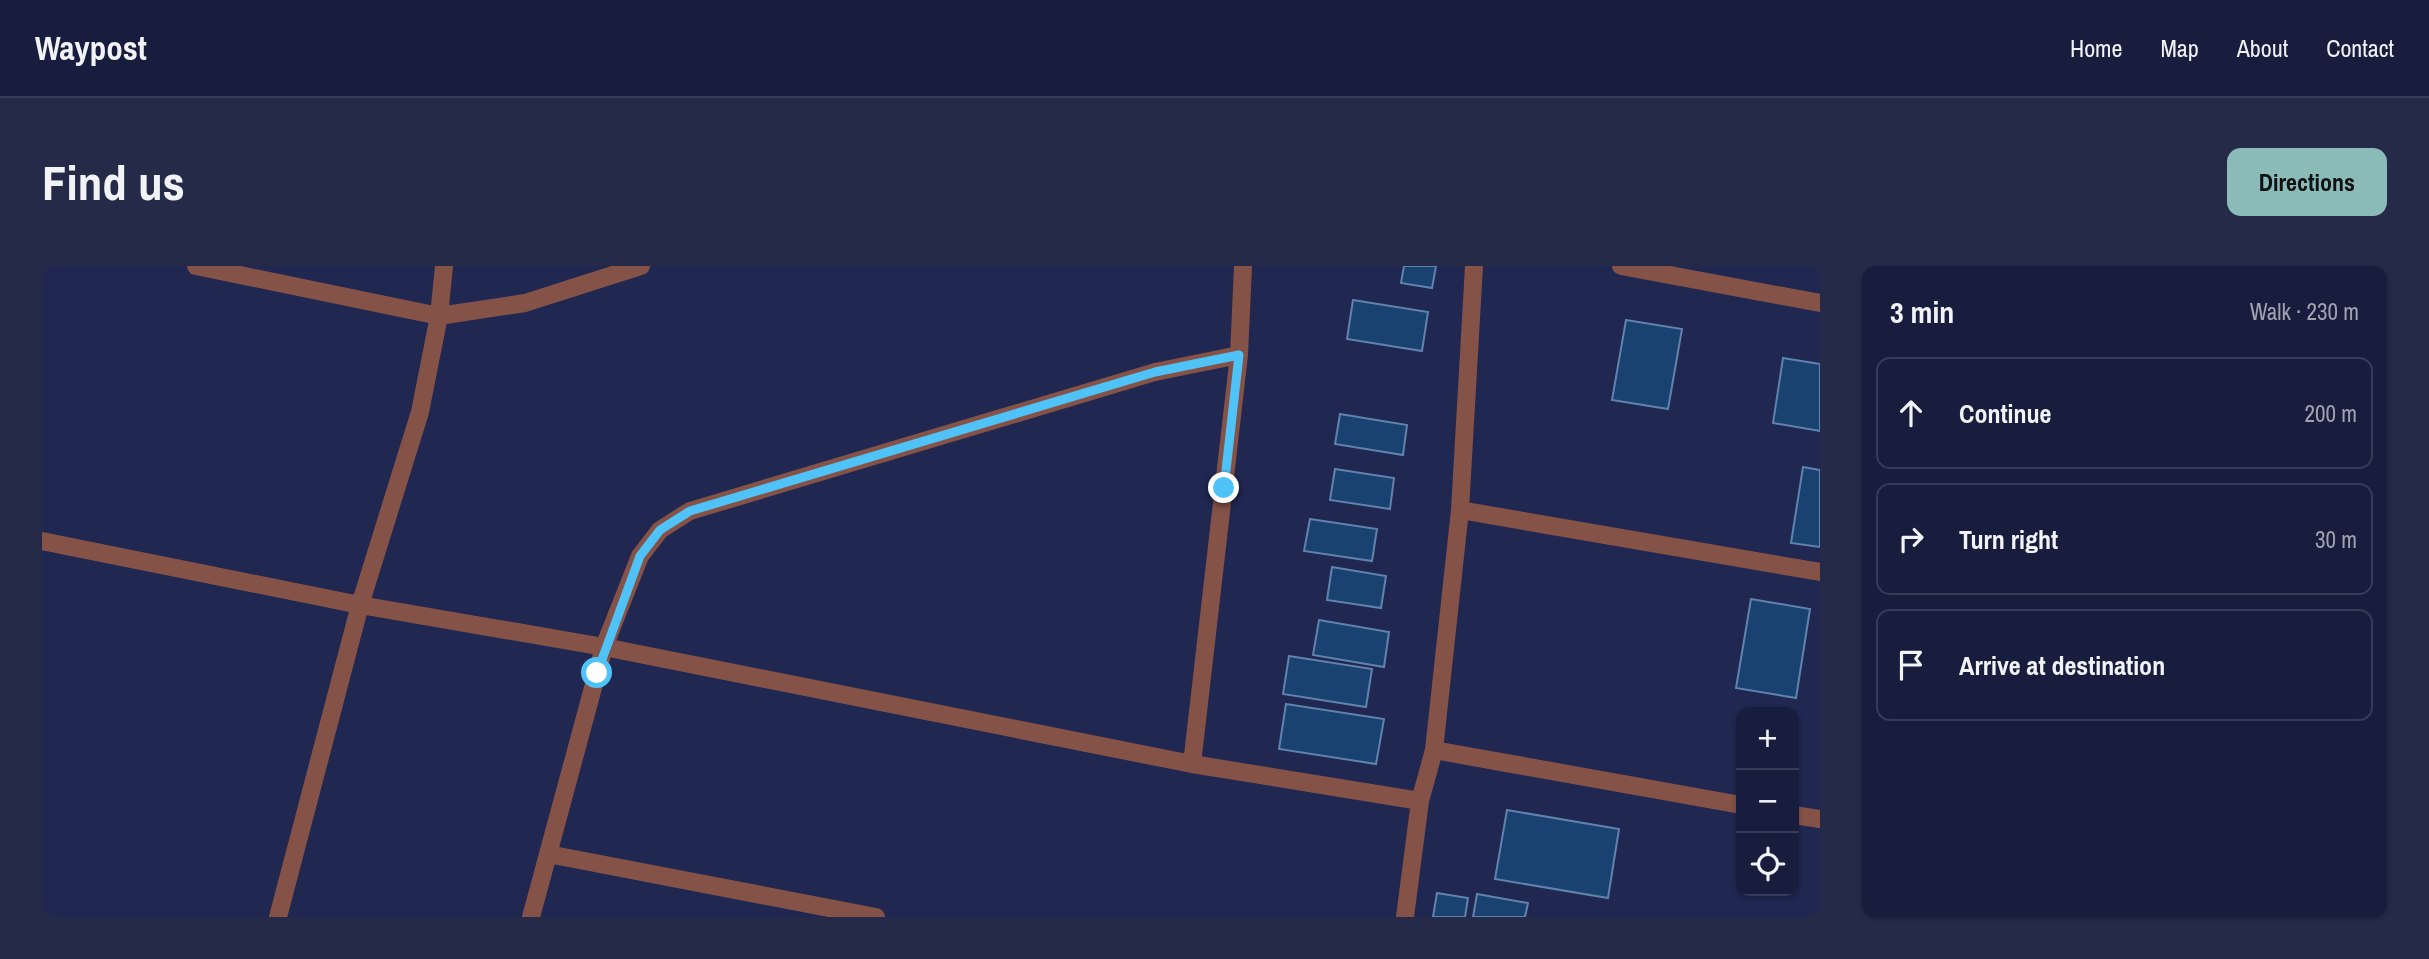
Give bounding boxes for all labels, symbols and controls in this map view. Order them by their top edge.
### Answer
text: Waypost [35,26,147,70]
text: Home [2070,32,2122,64]
text: Map [2160,32,2199,64]
text: About [2237,32,2288,64]
text: Contact [2326,32,2394,64]
button: Directions [2227,148,2387,216]
text: Find us [42,149,185,215]
text: 3 min [1890,292,1954,332]
text: Walk · 230 m [2250,296,2359,327]
icon: ahead [1892,394,1930,432]
text: Continue [1959,396,2051,431]
text: 200 m [2305,398,2357,429]
route end [1208,472,1239,503]
icon: right [1892,520,1930,558]
text: Turn right [1959,522,2058,557]
text: 30 m [2315,524,2357,555]
icon: arrive [1892,646,1930,684]
text: Arrive at destination [1959,648,2165,683]
route start [581,657,612,688]
map controls [1736,707,1799,896]
button: + [1736,707,1799,770]
button: − [1736,770,1799,833]
button: locate [1736,833,1799,896]

